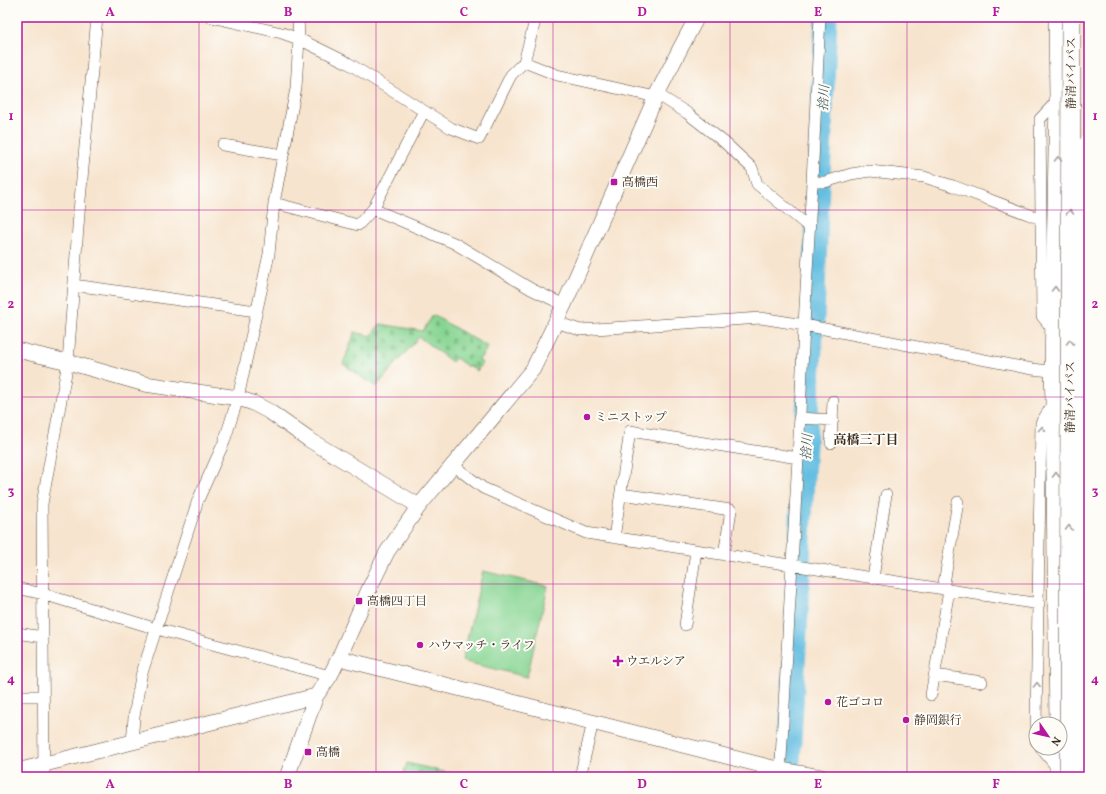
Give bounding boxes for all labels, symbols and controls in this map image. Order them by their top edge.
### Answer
text: A [105,4,115,22]
text: B [284,4,293,22]
text: C [460,4,468,22]
text: D [637,4,647,22]
text: E [814,4,822,22]
text: F [992,4,1000,22]
street label: 静清バイパス [1064,37,1080,109]
water label: 捨川 [815,83,835,112]
text: 1 [8,108,14,126]
text: 1 [1092,108,1098,126]
one-way arrow [1053,156,1062,162]
place label: 高橋西 [622,175,658,191]
marker: 高橋西 [609,177,619,187]
one-way arrow [1066,209,1074,215]
one-way arrow [1051,286,1059,292]
text: 2 [8,296,15,314]
text: 2 [1092,296,1099,314]
one-way arrow [1066,339,1074,345]
street label: 静清バイパス [1063,361,1079,433]
place label: ミニストップ [595,410,667,426]
marker: ミニストップ [582,412,592,422]
one-way arrow [1037,426,1046,432]
water label: 捨川 [798,432,818,461]
district label: 高橋三丁目 [833,432,899,450]
one-way arrow [1052,472,1060,478]
text: 3 [8,483,15,501]
text: 3 [1092,483,1099,501]
one-way arrow [1065,525,1073,531]
place label: 高橋四丁目 [367,594,427,610]
marker: 高橋四丁目 [354,596,364,606]
place label: ハウマッチ・ライフ [428,638,535,654]
marker: ハウマッチ・ライフ [415,640,425,650]
place label: ウエルシア [626,654,686,670]
marker: ウエルシア [613,656,623,666]
text: 4 [7,671,15,689]
text: 4 [1091,671,1099,689]
one-way arrow [1033,682,1041,688]
place label: 花ゴコロ [836,695,884,711]
marker: 花ゴコロ [823,697,833,707]
place label: 静岡銀行 [914,713,962,729]
marker: 静岡銀行 [901,715,911,725]
north arrow [1028,716,1068,756]
text: N [1047,733,1064,748]
place label: 高橋 [316,745,340,761]
marker: 高橋 [303,747,313,757]
text: A [105,776,115,794]
text: B [284,776,293,794]
text: C [460,776,468,794]
text: D [637,776,647,794]
text: E [814,776,822,794]
text: F [992,776,1000,794]

